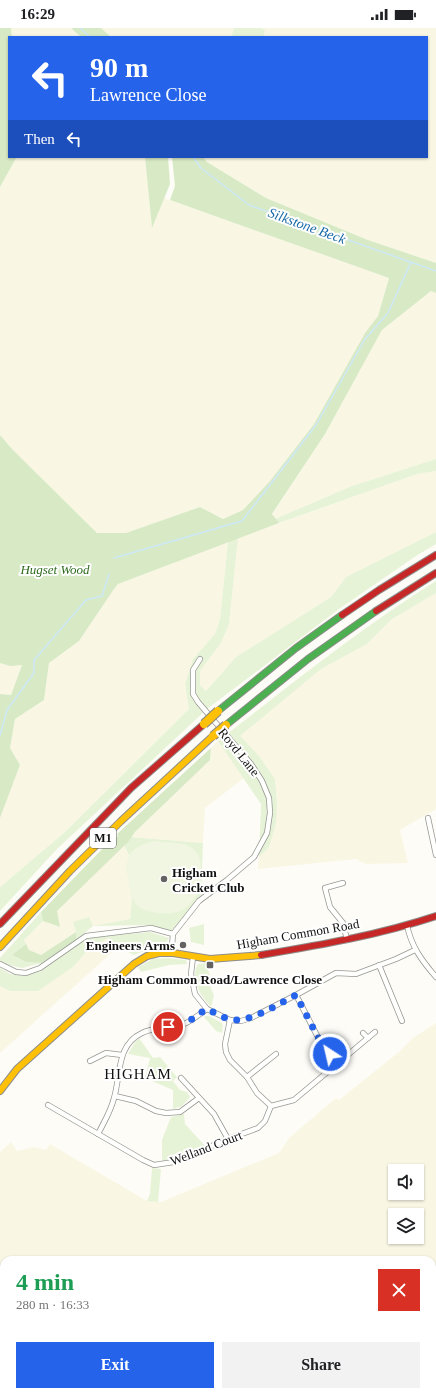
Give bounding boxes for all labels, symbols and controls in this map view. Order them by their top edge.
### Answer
text: 16:29 [20,6,55,22]
icon: left [24,52,76,104]
text: 90 m [90,52,148,83]
text: Lawrence Close [90,85,206,105]
icon: left [63,128,85,150]
text: Then [24,131,55,147]
water label: Silkstone Beck [266,205,348,247]
park label: Hugset Wood [19,562,90,577]
street label: Royd Lane [215,725,263,779]
road number: M1 [90,828,116,848]
place label: Higham Cricket Club [172,865,245,895]
marker: Higham Cricket Club [159,874,169,884]
street label: Higham Common Road [236,916,361,952]
place label: Engineers Arms [86,938,175,953]
marker: Engineers Arms [178,940,188,950]
marker: Higham Common Road/Lawrence Close [205,960,215,970]
place label: Higham Common Road/Lawrence Close [98,972,322,987]
pin [151,1010,185,1044]
icon: arrive [157,1016,179,1038]
position arrow [309,1033,351,1075]
district label: HIGHAM [104,1066,172,1082]
street label: Welland Court [168,1127,244,1169]
map controls [388,1164,424,1244]
button: sound [388,1164,424,1200]
button: layers [388,1208,424,1244]
text: 4 min [16,1269,74,1295]
button: close [378,1269,420,1311]
text: 280 m · 16:33 [16,1297,89,1312]
button: Exit [16,1342,214,1388]
button: Share [222,1342,420,1388]

